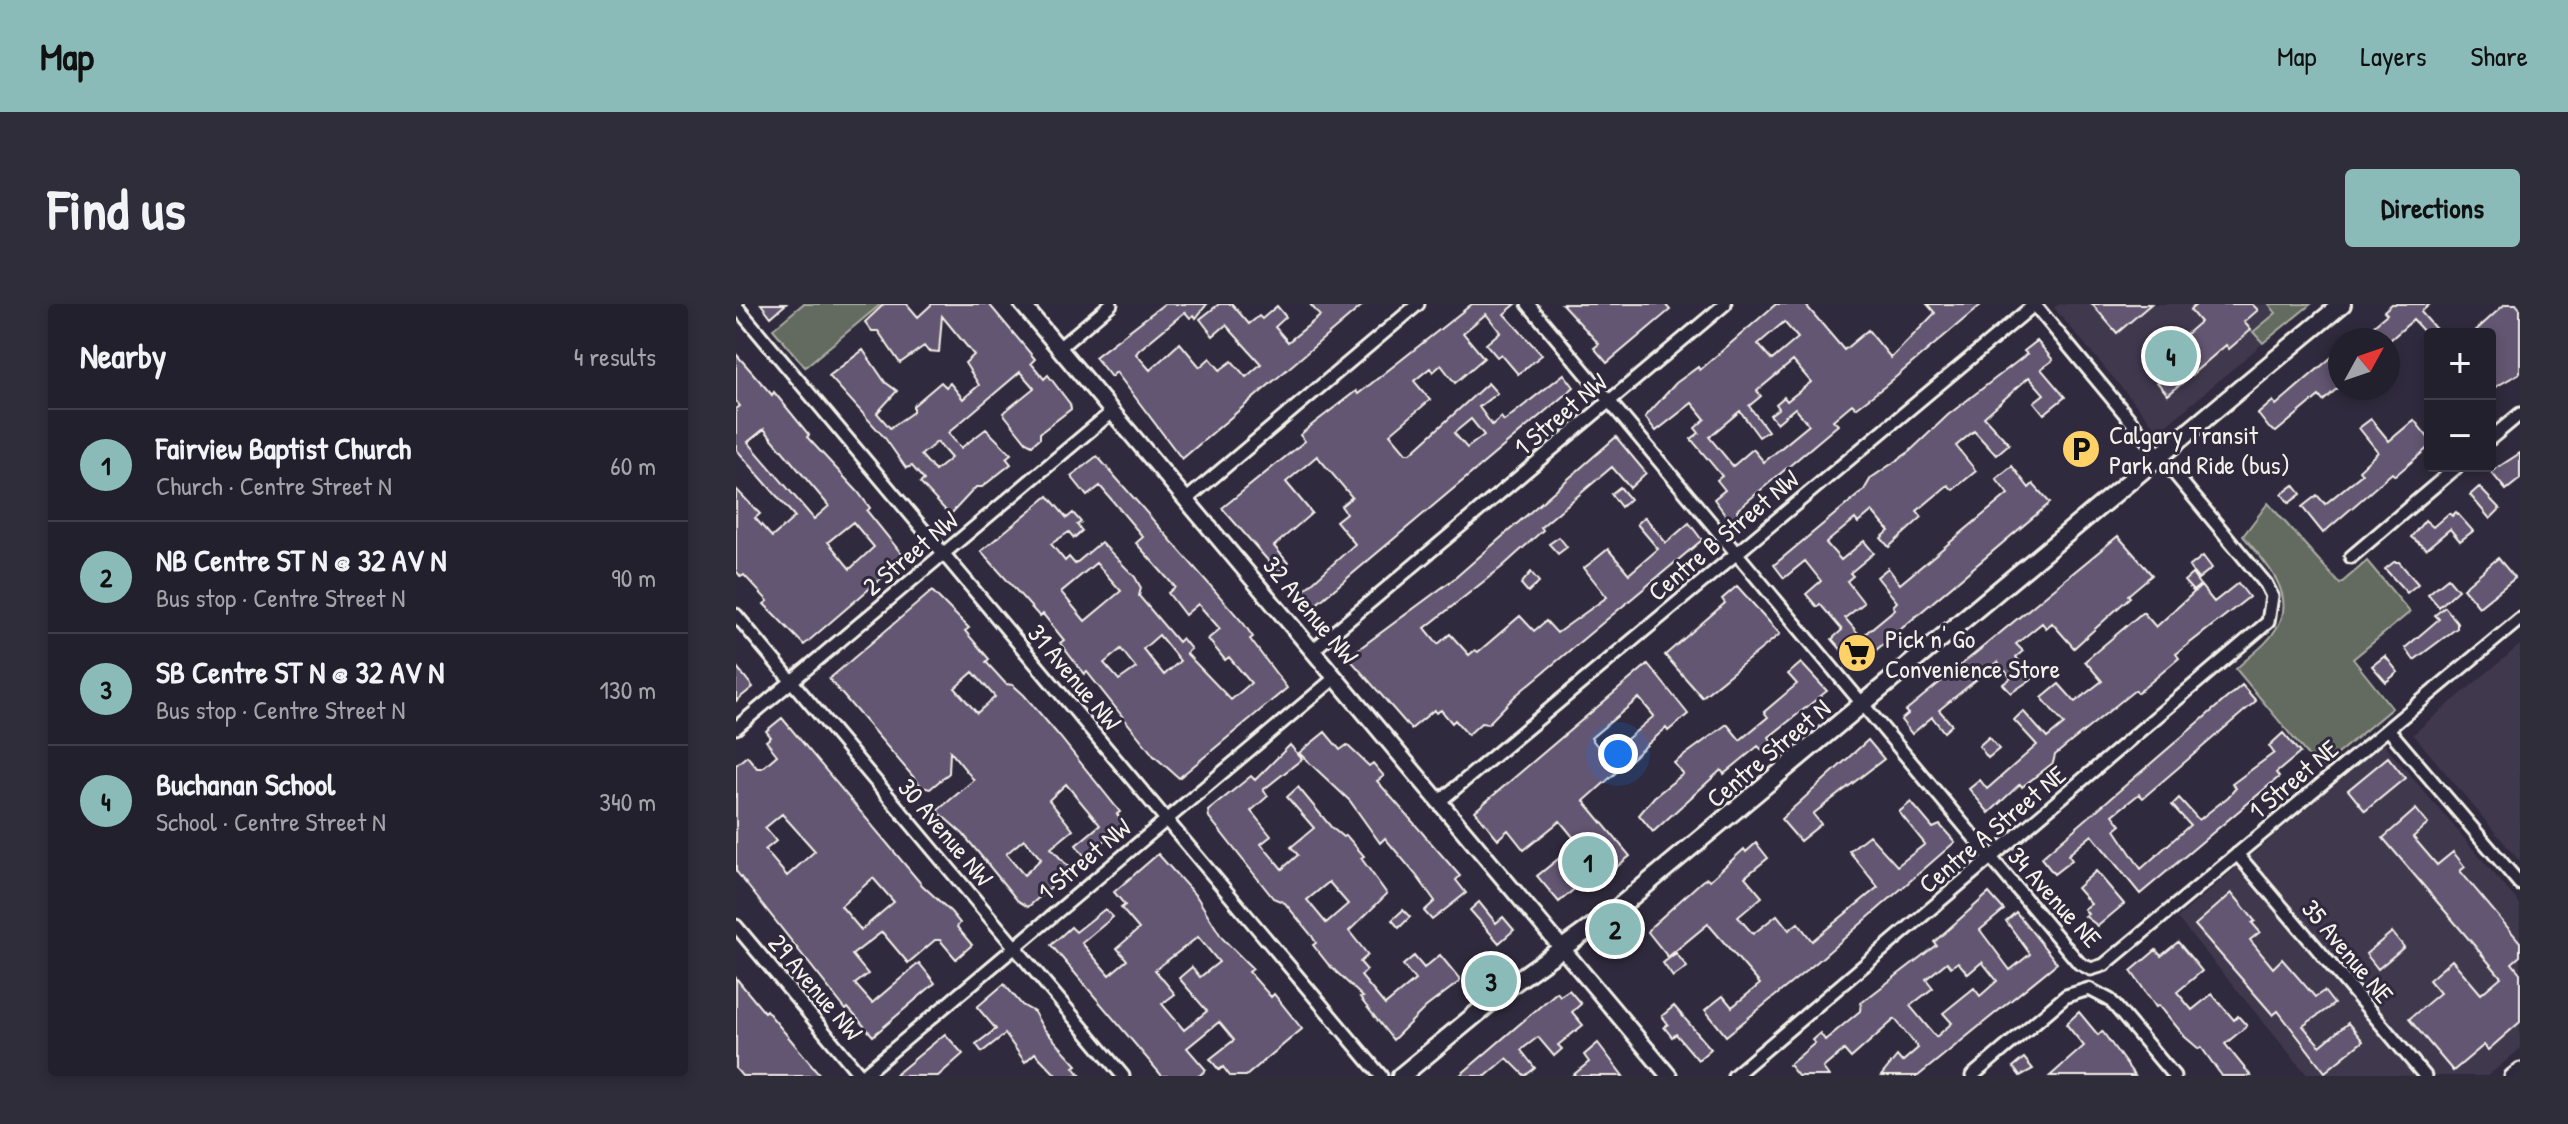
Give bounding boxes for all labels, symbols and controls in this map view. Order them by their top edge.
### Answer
text: Map [40,30,94,82]
text: Map [2277,37,2317,75]
text: Layers [2361,37,2426,75]
text: Share [2470,37,2528,75]
button: Directions [2345,169,2520,247]
text: Find us [48,171,186,246]
pin: 4 [2145,326,2197,386]
north arrow [2328,328,2400,400]
map controls [2424,328,2496,472]
button: + [2424,328,2496,400]
text: Nearby [80,333,166,379]
text: 4 results [574,339,656,374]
street label: 1 Street NW [1506,365,1614,463]
button: − [2424,400,2496,472]
place label: Calgary Transit Park and Ride (bus) [2109,417,2290,482]
text: Fairview Baptist Church [156,428,411,468]
parking icon: Calgary Transit Park and Ride (bus) [2060,428,2102,470]
text: 1 [101,448,111,483]
text: 60 m [610,448,656,483]
street label: Centre B Street NW [1640,461,1806,609]
text: Church · Centre Street N [156,468,392,503]
street label: 2 Street NW [855,503,965,603]
text: NB Centre ST N @ 32 AV N [156,540,446,580]
street label: 32 Avenue NW [1255,548,1367,672]
text: 2 [100,560,112,595]
text: 90 m [611,560,656,595]
text: Bus stop · Centre Street N [156,580,405,615]
street label: 31 Avenue NW [1020,616,1130,738]
place label: Pick n' Go Convenience Store [1885,621,2060,686]
supermarket icon: Pick n' Go Convenience Store [1836,632,1878,674]
text: SB Centre ST N @ 32 AV N [156,652,444,692]
text: 3 [100,672,112,707]
text: 130 m [600,672,656,707]
street label: Centre Street N [1699,691,1837,815]
text: Bus stop · Centre Street N [156,692,405,727]
street label: 1 Street NE [2241,731,2346,827]
your location [1598,734,1638,774]
street label: Centre A Street NE [1911,757,2073,901]
text: Buchanan School [156,764,335,804]
street label: 30 Avenue NW [890,771,1002,893]
text: 4 [101,784,111,819]
text: 340 m [599,784,656,819]
text: School · Centre Street N [156,804,386,839]
street label: 1 Street NW [1030,810,1138,908]
pin: 1 [1562,832,1614,892]
street label: 34 Avenue NE [2000,839,2110,955]
street label: 35 Avenue NE [2294,892,2402,1011]
pin: 2 [1589,899,1641,959]
street label: 29 Avenue NW [761,926,871,1048]
pin: 3 [1465,951,1517,1011]

